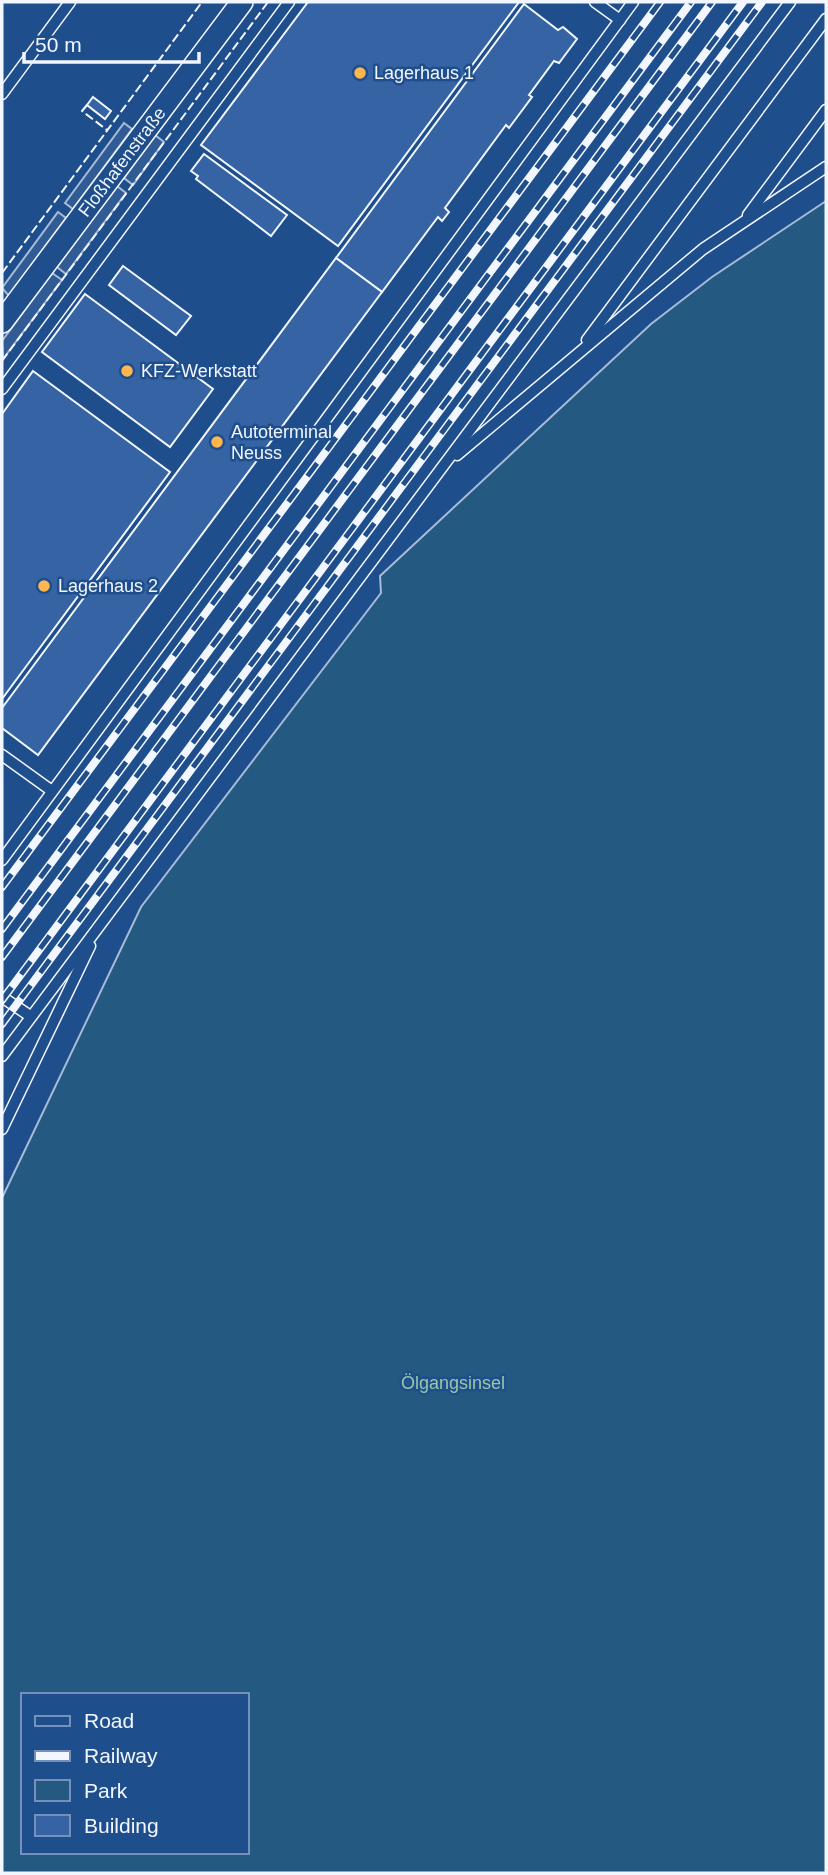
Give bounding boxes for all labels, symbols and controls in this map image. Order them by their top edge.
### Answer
scale bar [24,21,200,65]
text: 50 m [35,33,82,56]
place label: Lagerhaus 1 [374,63,474,83]
marker: Lagerhaus 1 [352,65,368,81]
street label: Floßhafenstraße [74,103,170,221]
place label: KFZ-Werkstatt [141,361,257,381]
marker: KFZ-Werkstatt [119,363,135,379]
place label: Autoterminal Neuss [231,422,332,463]
marker: Autoterminal Neuss [209,434,225,450]
place label: Lagerhaus 2 [58,576,158,596]
marker: Lagerhaus 2 [36,578,52,594]
park label: Ölgangsinsel [401,1373,505,1393]
legend [21,1693,248,1854]
text: Road [84,1709,134,1732]
text: Railway [84,1744,158,1767]
text: Park [84,1779,128,1802]
text: Building [84,1814,159,1837]

